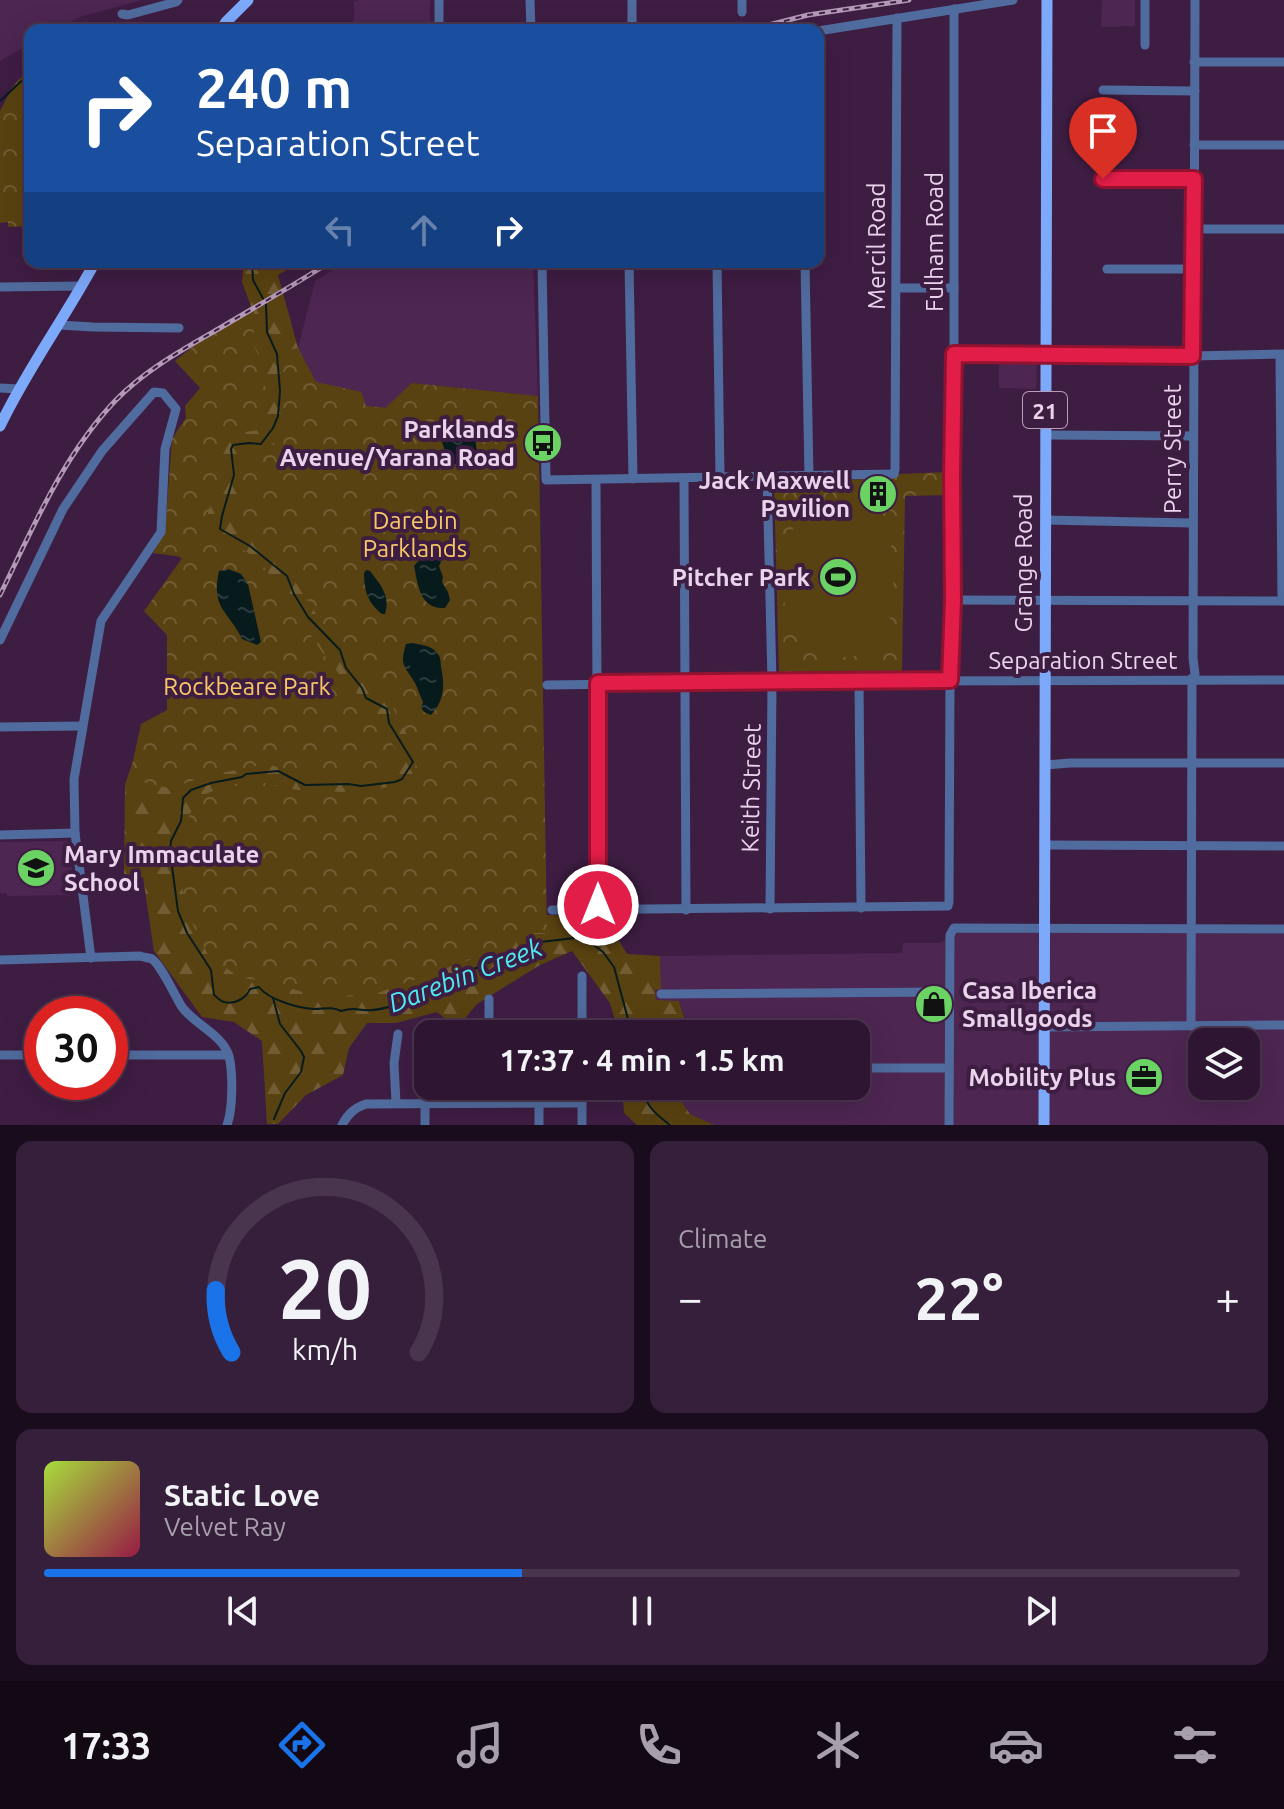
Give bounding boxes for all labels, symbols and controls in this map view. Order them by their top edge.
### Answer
icon: right [64,56,168,160]
text: 240 m [196,56,352,119]
pin [1069,97,1137,179]
icon: arrive [1081,109,1125,153]
text: Separation Street [196,122,480,163]
street label: Fulham Road [921,172,948,312]
street label: Mercil Road [863,182,890,310]
icon: left [318,208,362,252]
icon: ahead [402,208,446,252]
icon: right [486,208,530,252]
street label: Perry Street [1159,383,1186,514]
road number: 21 [1023,392,1067,428]
place label: Parklands Avenue/Yarana Road [280,416,515,471]
bus stop icon: Parklands Avenue/Yarana Road [522,422,564,464]
place label: Jack Maxwell Pavilion [699,467,850,522]
building icon: Jack Maxwell Pavilion [857,473,899,515]
street label: Grange Road [1010,494,1037,632]
park label: Darebin Parklands [363,507,467,562]
sports icon: Pitcher Park [817,556,859,598]
place label: Pitcher Park [672,564,811,591]
street label: Separation Street [988,647,1178,674]
park label: Rockbeare Park [163,673,331,700]
street label: Keith Street [736,723,766,853]
place label: Mary Immaculate School [64,841,259,896]
school or university icon: Mary Immaculate School [15,847,57,889]
position arrow [556,863,640,947]
water label: Darebin Creek [384,932,547,1018]
place label: Casa Iberica Smallgoods [962,977,1097,1032]
shop icon: Casa Iberica Smallgoods [913,983,955,1025]
speed limit sign: 30 [24,996,128,1100]
map controls [1188,1028,1260,1100]
button: layers [1188,1028,1260,1100]
text: 17:37 · 4 min · 1.5 km [499,1043,785,1077]
office icon: Mobility Plus [1123,1056,1165,1098]
place label: Mobility Plus [968,1064,1116,1091]
text: Climate [678,1224,767,1253]
text: 20 [278,1241,372,1335]
text: 22° [915,1264,1003,1331]
text: − [678,1273,703,1322]
text: + [1215,1273,1240,1322]
text: km/h [292,1333,358,1365]
text: Static Love [164,1478,320,1512]
text: Velvet Ray [164,1512,286,1541]
icon: previous [221,1589,265,1633]
icon: pause [620,1589,664,1633]
icon: next [1019,1589,1063,1633]
icon: directions [274,1717,330,1773]
icon: music [452,1717,508,1773]
icon: phone [631,1717,687,1773]
icon: climate [810,1717,866,1773]
icon: car [988,1717,1044,1773]
icon: filters [1167,1717,1223,1773]
text: 17:33 [61,1725,151,1766]

